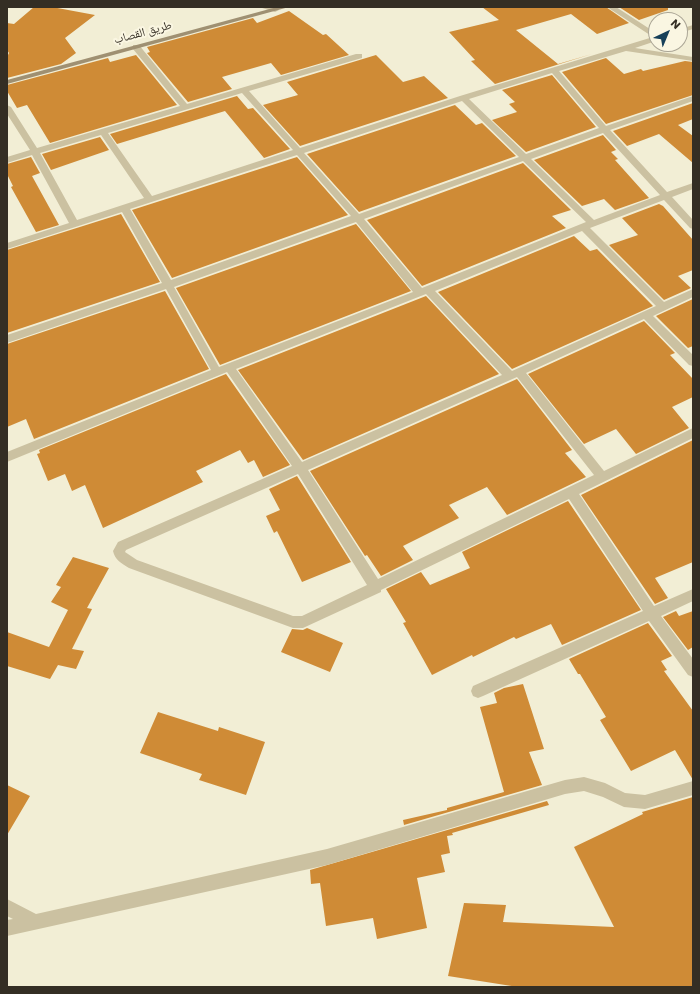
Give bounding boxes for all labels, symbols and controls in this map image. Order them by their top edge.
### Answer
north arrow [648,12,688,52]
text: N [667,15,684,33]
street label: طريق القصاب [112,18,174,48]

